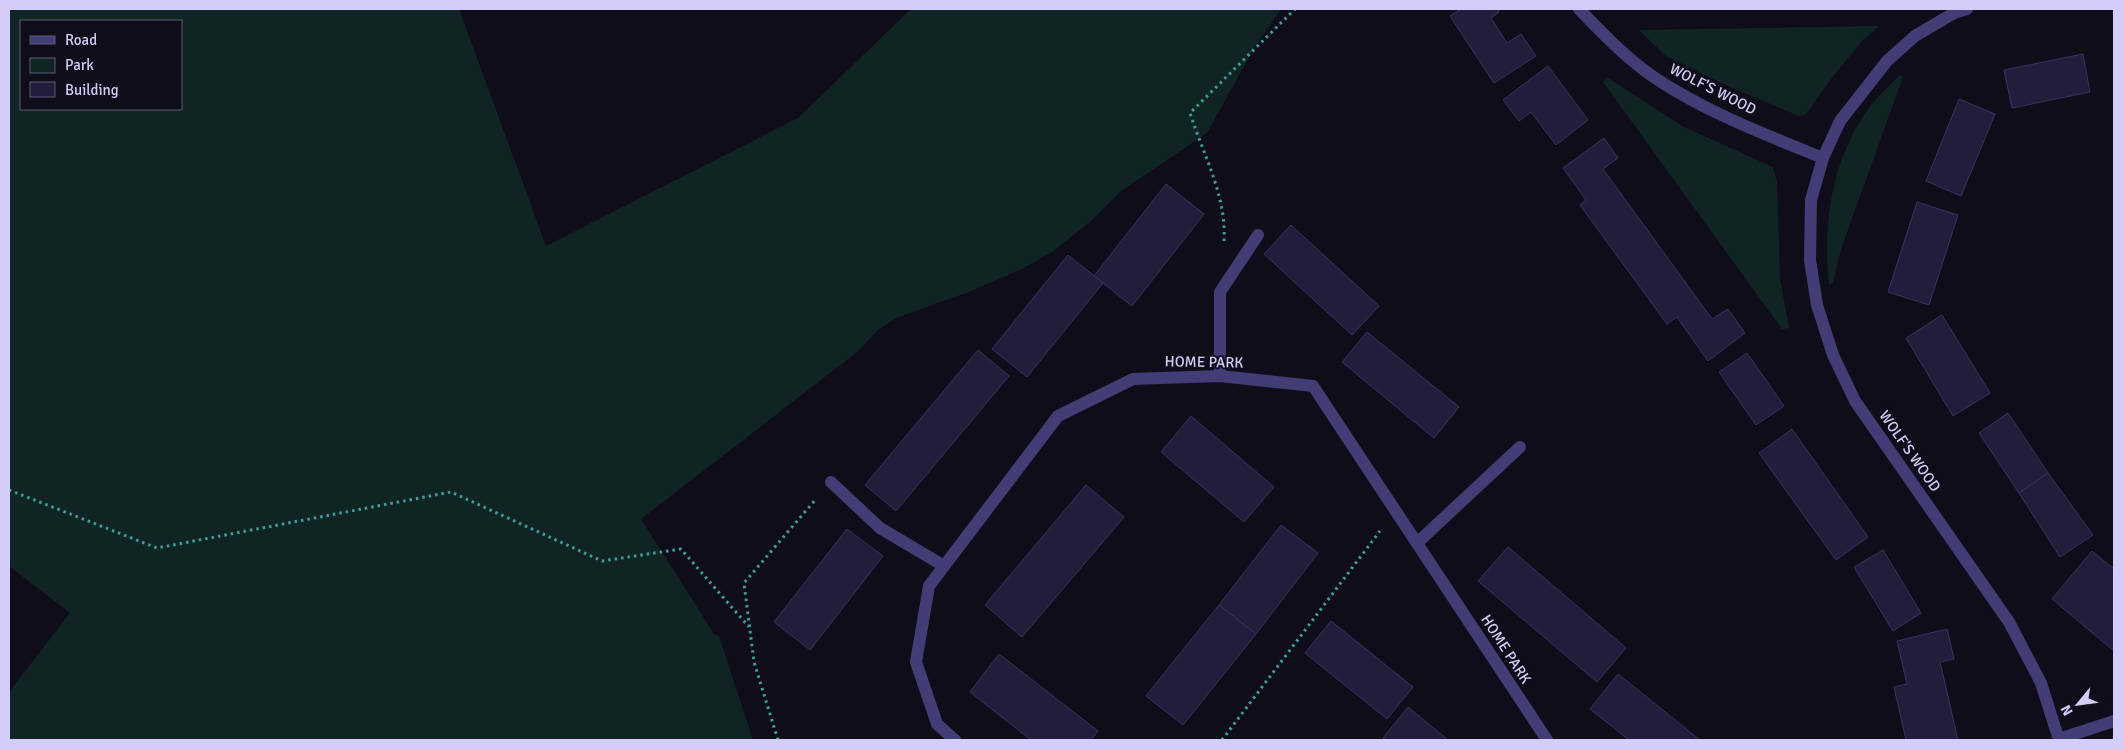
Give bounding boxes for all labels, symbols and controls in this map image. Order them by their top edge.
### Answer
legend [20,20,182,110]
text: Road [65,31,97,49]
text: Park [65,56,94,74]
street label: WOLF'S WOOD [1667,59,1759,119]
text: Building [65,81,119,99]
street label: HOME PARK [1165,352,1244,372]
street label: WOLF'S WOOD [1875,407,1945,495]
street label: HOME PARK [1477,611,1535,687]
north arrow [2053,679,2103,729]
text: N [2057,702,2077,718]

